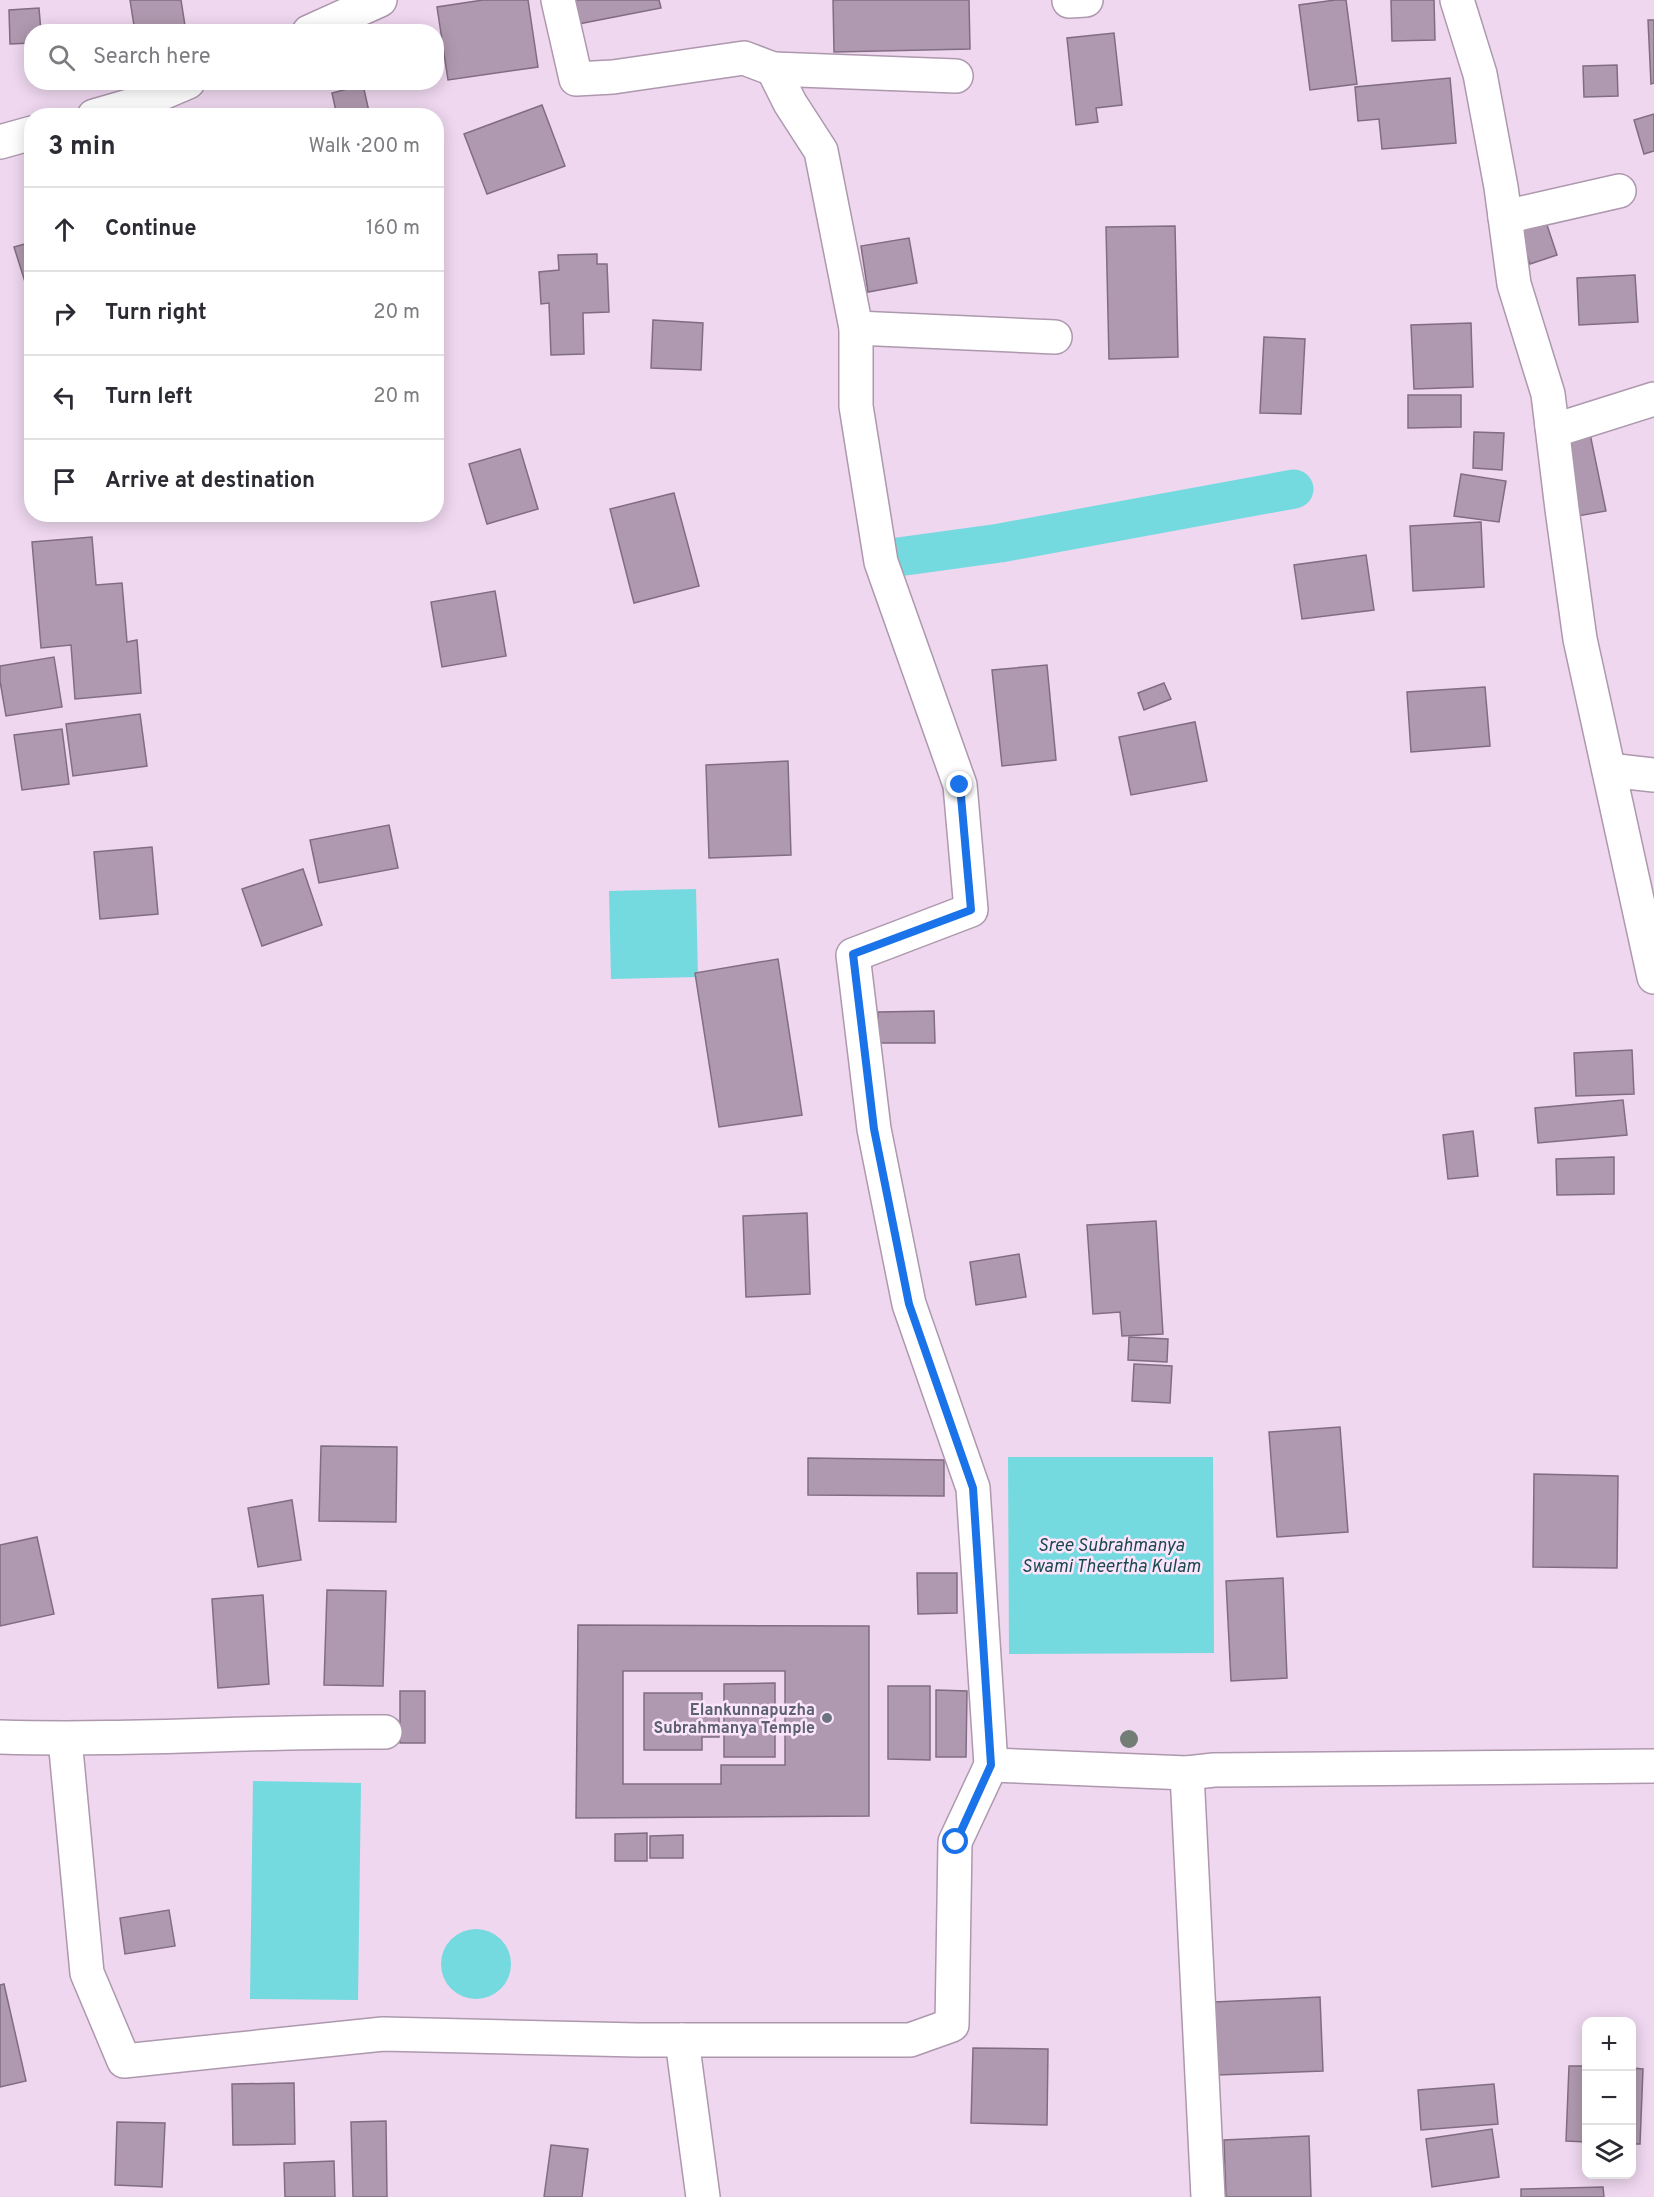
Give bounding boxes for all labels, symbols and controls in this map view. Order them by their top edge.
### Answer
search box [24,24,444,90]
icon: search [45,41,78,74]
text: Search here [93,44,211,71]
text: 3 min [48,131,116,164]
text: Walk · 200 m [309,134,420,160]
icon: ahead [48,213,81,246]
text: Continue [105,216,196,243]
text: 160 m [366,216,420,242]
icon: right [48,297,81,330]
text: Turn right [105,300,207,327]
text: 20 m [373,300,420,326]
icon: left [48,381,81,414]
text: Turn left [105,384,193,411]
text: 20 m [373,384,420,410]
icon: arrive [48,465,81,498]
text: Arrive at destination [105,468,315,495]
route end [946,771,972,797]
water label: Sree Subrahmanya Swami Theertha Kulam [1022,1535,1201,1579]
place label: Elankunnapuzha Subrahmanya Temple [653,1701,815,1739]
marker: Elankunnapuzha Subrahmanya Temple [820,1711,834,1725]
route start [942,1828,968,1854]
map controls [1582,2017,1636,2179]
button: + [1582,2017,1636,2071]
button: − [1582,2071,1636,2125]
button: layers [1582,2125,1636,2179]

